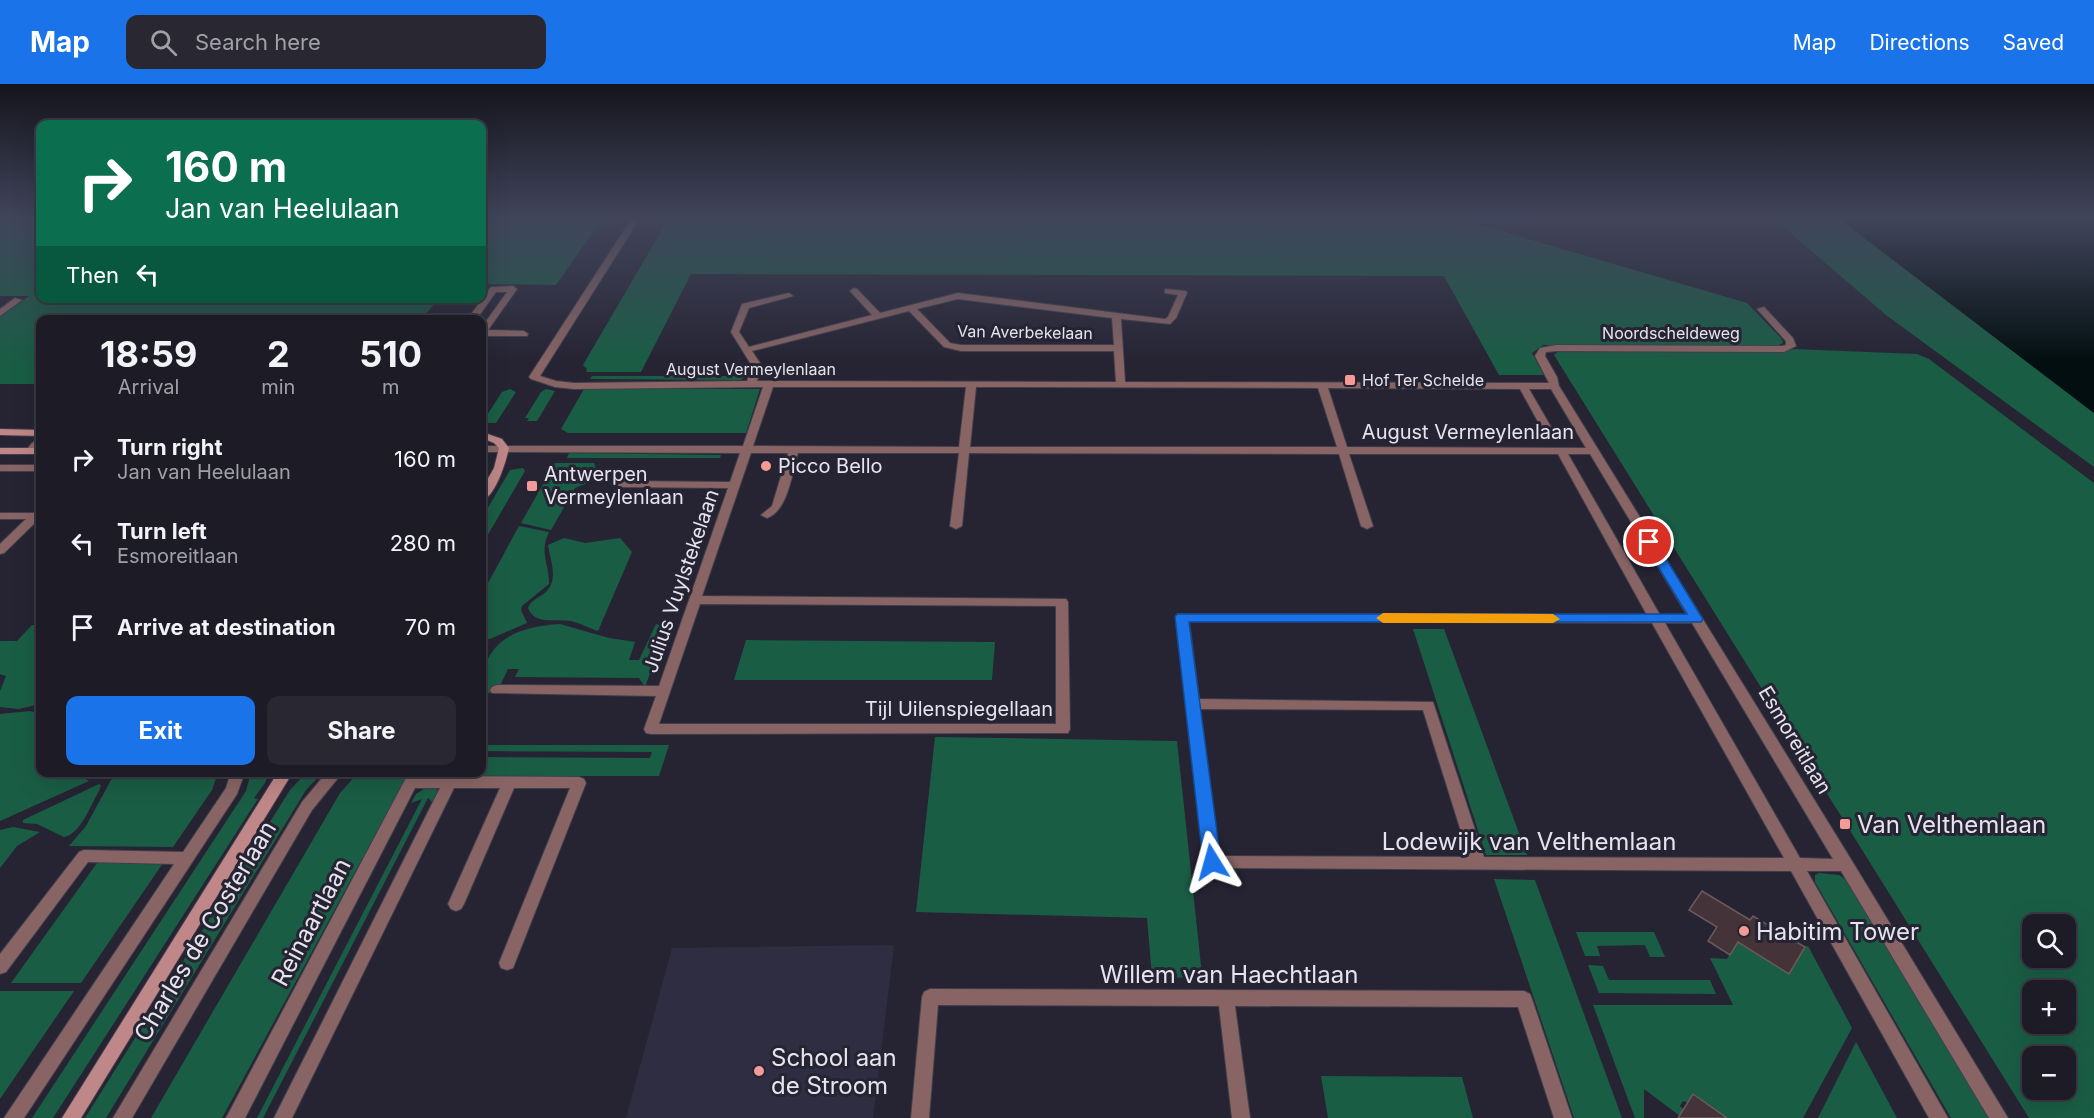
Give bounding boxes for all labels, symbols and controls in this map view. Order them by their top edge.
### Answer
search box [126,15,546,69]
text: Map [30,25,90,59]
icon: search [147,26,180,59]
text: Search here [195,29,321,55]
text: Map [1793,30,1836,55]
text: Directions [1869,30,1970,55]
text: Saved [2003,30,2064,55]
text: 160 m [165,141,287,192]
icon: right [66,144,144,222]
text: Jan van Heelulaan [165,192,400,225]
icon: left [131,258,164,291]
text: Then [66,262,119,288]
street label: Van Averbekelaan [957,321,1093,343]
street label: Noordscheldeweg [1602,323,1740,343]
text: 18:59 [100,332,197,376]
text: 2 [267,332,290,376]
text: 510 [359,332,422,376]
street label: August Vermeylenlaan [666,359,836,379]
place label: Hof Ter Schelde [1362,370,1484,390]
marker: Hof Ter Schelde [1343,373,1357,387]
text: Arrival [118,375,179,399]
text: min [261,375,295,399]
text: m [382,375,399,399]
street label: August Vermeylenlaan [1362,420,1574,444]
text: Turn right [117,434,223,460]
icon: right [66,443,99,476]
text: 160 m [394,446,456,472]
place label: Picco Bello [778,454,883,478]
marker: Picco Bello [759,459,773,473]
text: Jan van Heelulaan [117,460,291,484]
place label: Antwerpen Vermeylenlaan [544,462,684,509]
marker: Antwerpen Vermeylenlaan [525,479,539,493]
street label: Julius Vuylstekelaan [638,486,724,676]
pin [1623,516,1674,567]
text: Turn left [117,518,207,544]
icon: arrive [1632,525,1665,558]
icon: left [66,527,99,560]
text: 280 m [390,530,456,556]
text: Esmoreitlaan [117,544,238,568]
icon: arrive [66,611,99,644]
text: Arrive at destination [117,614,336,640]
text: 70 m [405,614,456,640]
street label: Esmoreitlaan [1753,682,1837,798]
button: Exit [66,696,255,765]
button: Share [267,696,456,765]
street label: Tijl Uilenspiegellaan [865,697,1053,721]
place label: Van Velthemlaan [1857,810,2046,839]
street label: Charles de Costerlaan [128,816,282,1046]
marker: Van Velthemlaan [1838,817,1852,831]
street label: Lodewijk van Velthemlaan [1382,827,1676,856]
position arrow [1180,830,1244,894]
street label: Reinaartlaan [265,853,357,991]
map controls [2022,914,2076,1100]
button: search [2022,914,2076,968]
place label: Habitim Tower [1756,917,1919,946]
marker: Habitim Tower [1737,924,1751,938]
street label: Willem van Haechtlaan [1100,960,1358,989]
button: + [2022,980,2076,1034]
place label: School aan de Stroom [771,1043,897,1100]
button: − [2022,1046,2076,1100]
marker: School aan de Stroom [752,1064,766,1078]

